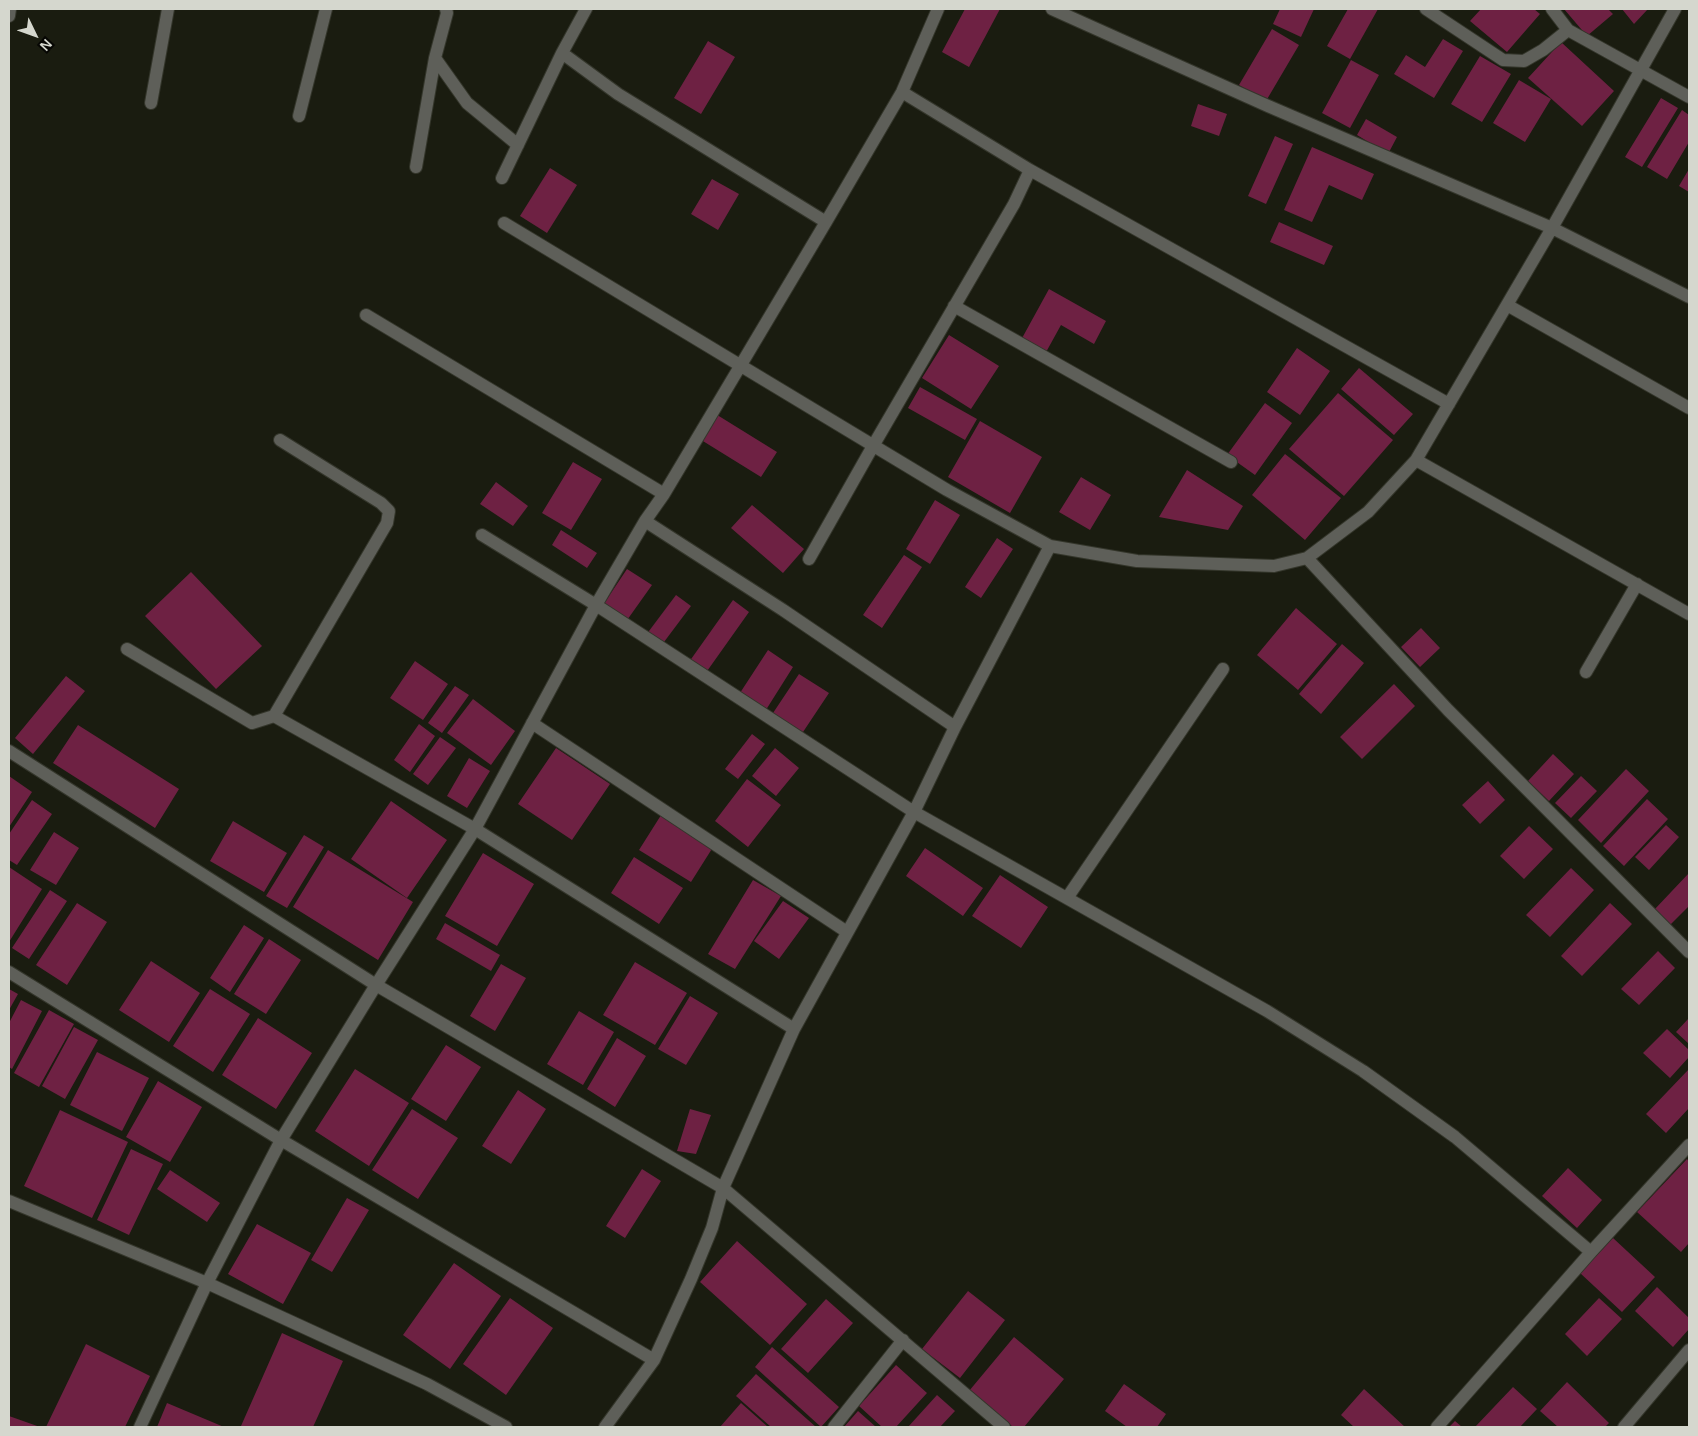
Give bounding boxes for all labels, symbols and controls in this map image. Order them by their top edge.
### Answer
north arrow [10,10,60,60]
text: N [37,36,55,54]

